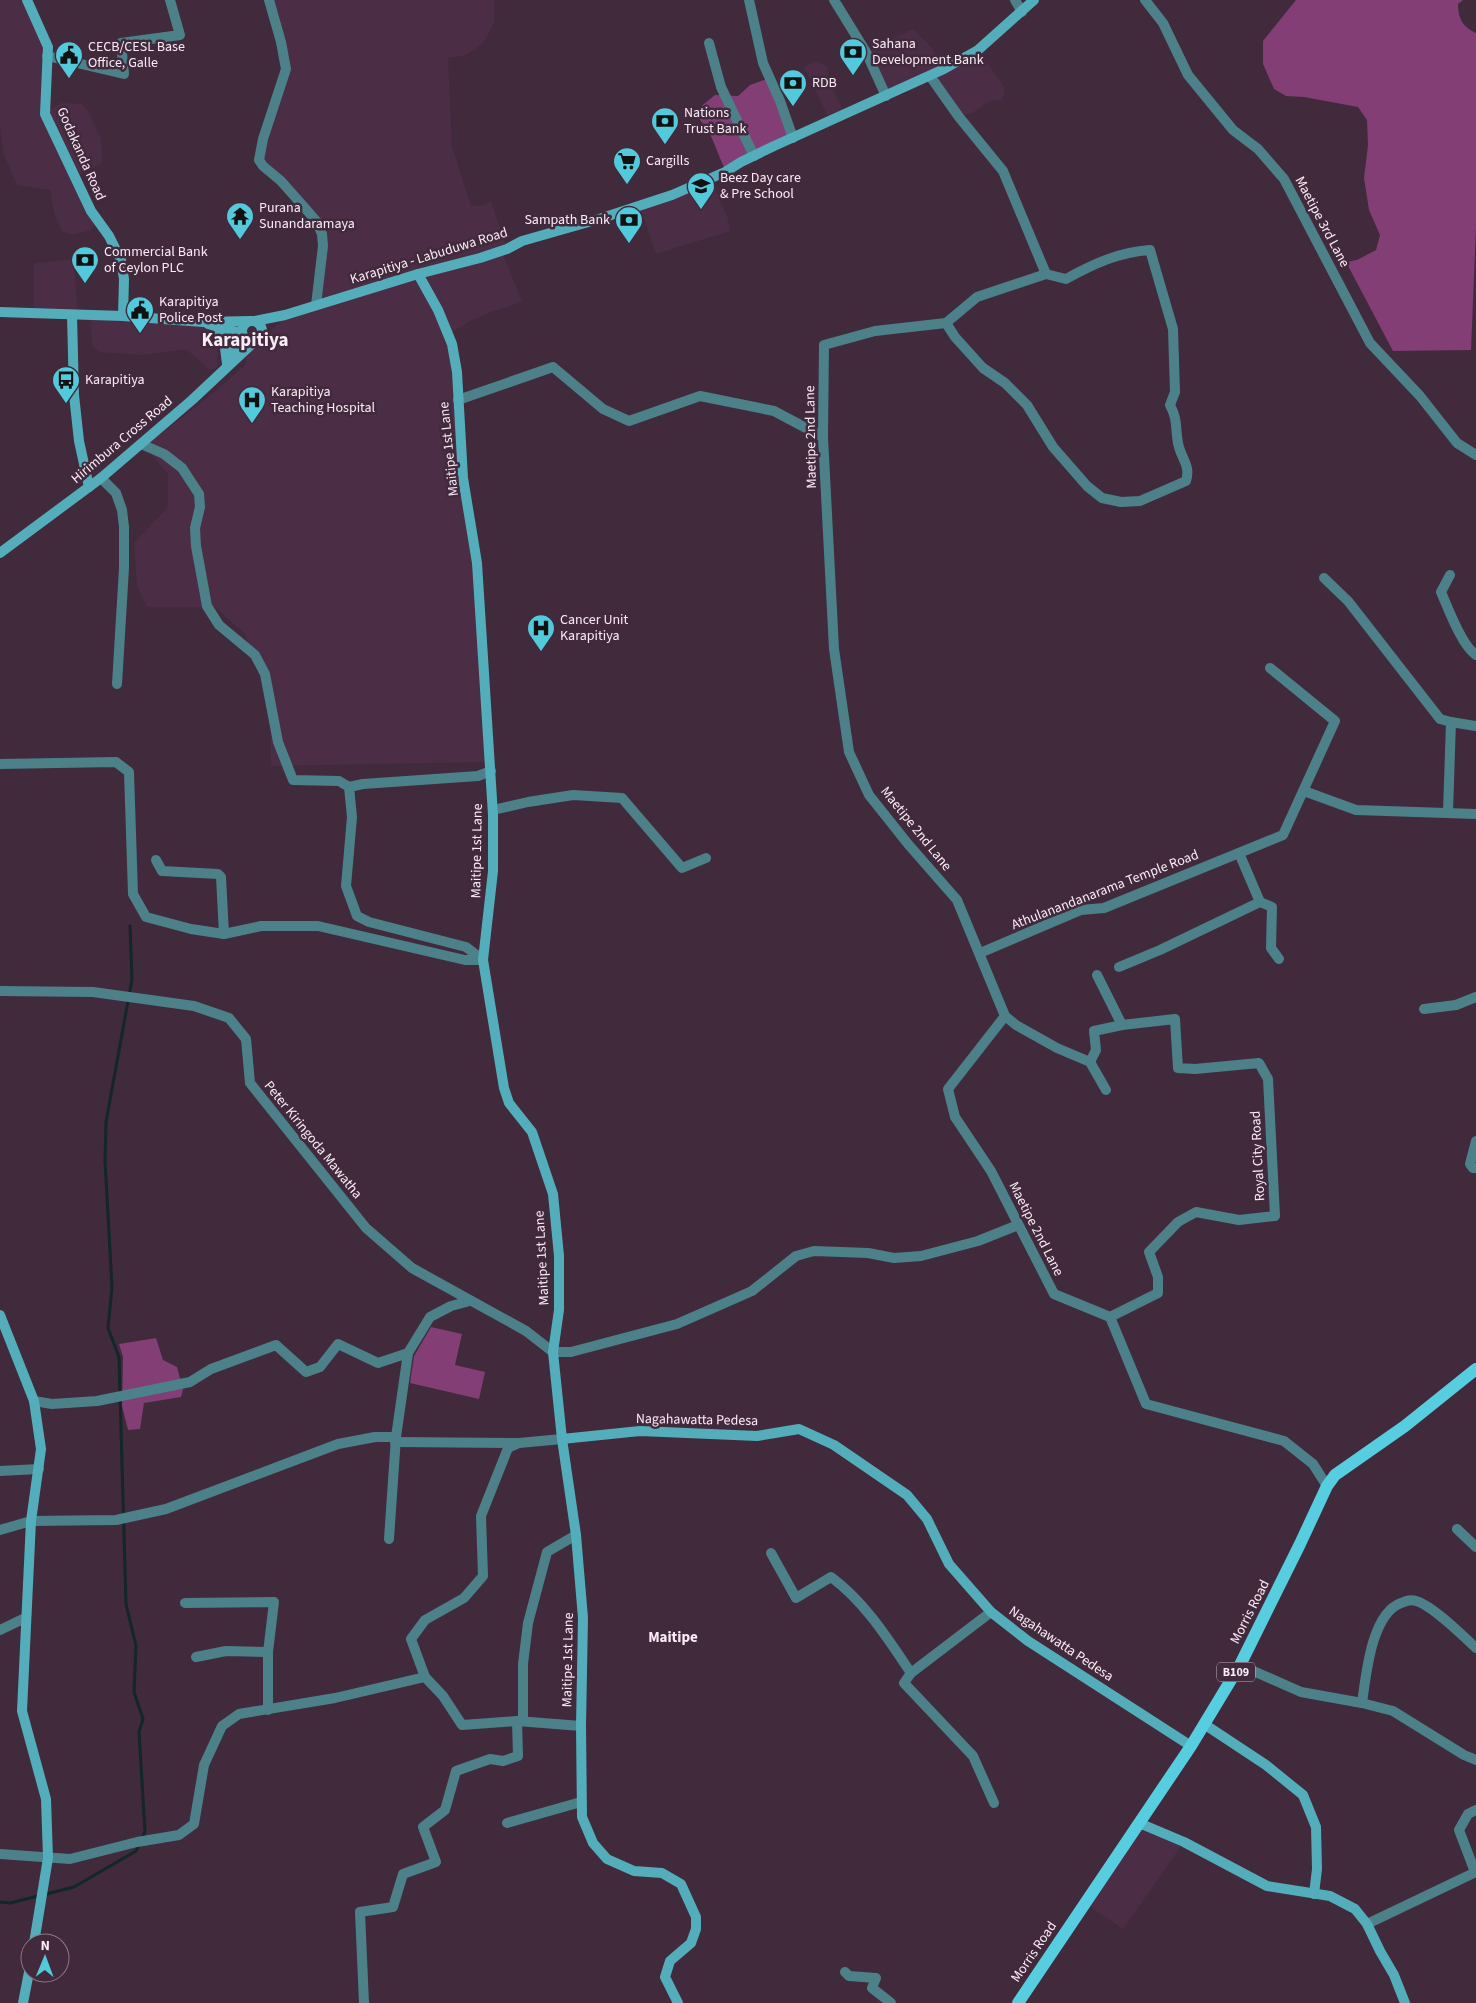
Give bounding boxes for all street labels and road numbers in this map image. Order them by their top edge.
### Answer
street label: Godakanda Road [51,104,111,204]
street label: Maetipe 3rd Lane [1290,173,1354,271]
street label: Karapitiya - Labuduwa Road [348,222,510,290]
street label: Maetipe 2nd Lane [800,385,822,489]
street label: Hirimbura Cross Road [67,391,177,489]
street label: Maitipe 1st Lane [434,401,464,497]
street label: Maetipe 2nd Lane [876,783,956,875]
street label: Maitipe 1st Lane [466,803,488,899]
street label: Athulanandanarama Temple Road [1008,845,1202,935]
street label: Peter Kiringoda Mawatha [259,1077,367,1203]
street label: Royal City Road [1246,1110,1270,1202]
street label: Maetipe 2nd Lane [1004,1178,1068,1280]
street label: Maitipe 1st Lane [530,1210,554,1306]
street label: Nagahawatta Pedesa [636,1409,758,1431]
street label: Morris Road [1225,1576,1275,1648]
street label: Nagahawatta Pedesa [1005,1601,1117,1687]
street label: Maitipe 1st Lane [557,1612,579,1708]
road number: B109 [1217,1662,1255,1681]
street label: Morris Road [1006,1918,1062,1986]

